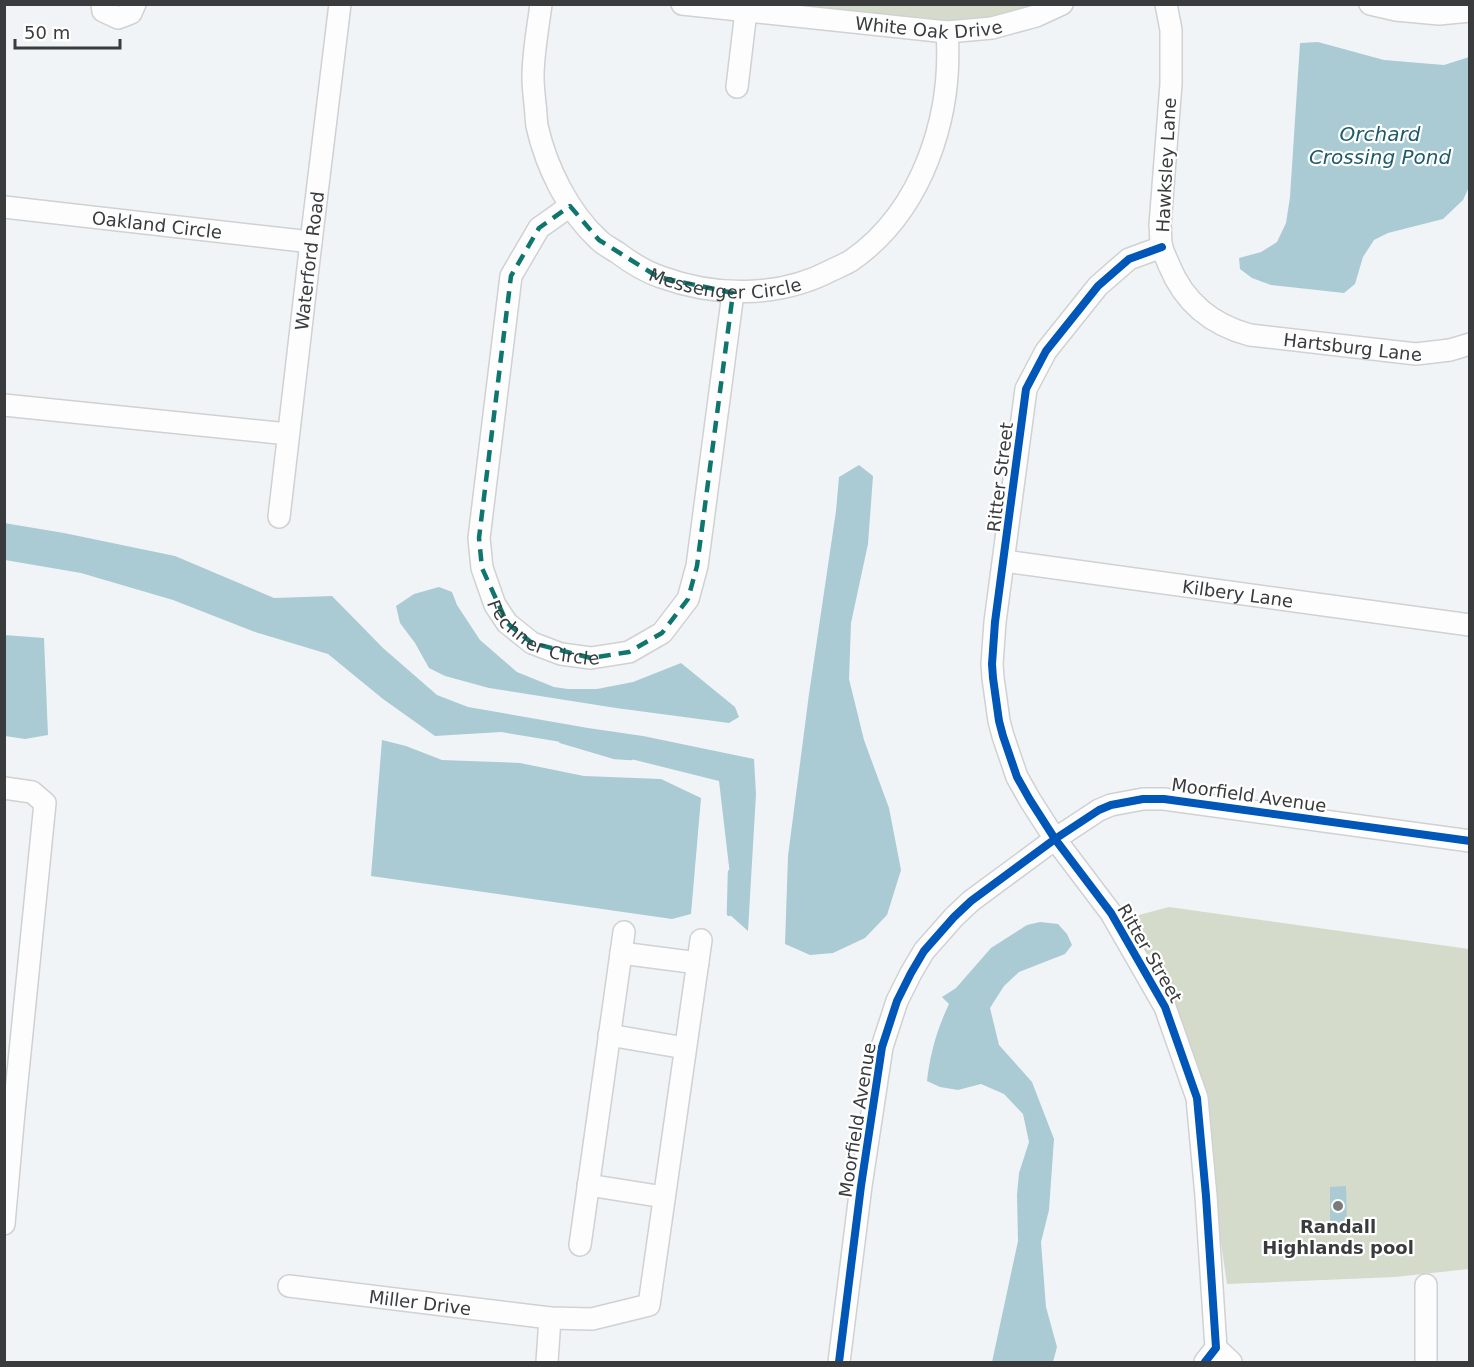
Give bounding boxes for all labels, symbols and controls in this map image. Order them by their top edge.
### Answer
scale bar [15,12,120,50]
street label: White Oak Drive [854,12,1005,43]
text: 50 m [24,22,70,43]
street label: Hawksley Lane [1152,97,1180,233]
water label: Orchard Crossing Pond [1309,122,1451,169]
street label: Waterford Road [290,190,328,331]
street label: Oakland Circle [91,207,223,242]
street label: Messenger Circle [646,263,804,302]
street label: Hartsburg Lane [1282,328,1423,365]
street label: Ritter Street [983,421,1017,533]
street label: Kilbery Lane [1181,575,1295,611]
street label: Fechner Circle [483,597,601,669]
street label: Moorfield Avenue [1170,774,1328,816]
street label: Ritter Street [1113,900,1187,1006]
street label: Moorfield Avenue [834,1041,880,1199]
marker: Randall Highlands pool [1331,1199,1345,1213]
place label: Randall Highlands pool [1262,1216,1414,1258]
street label: Miller Drive [368,1285,472,1319]

